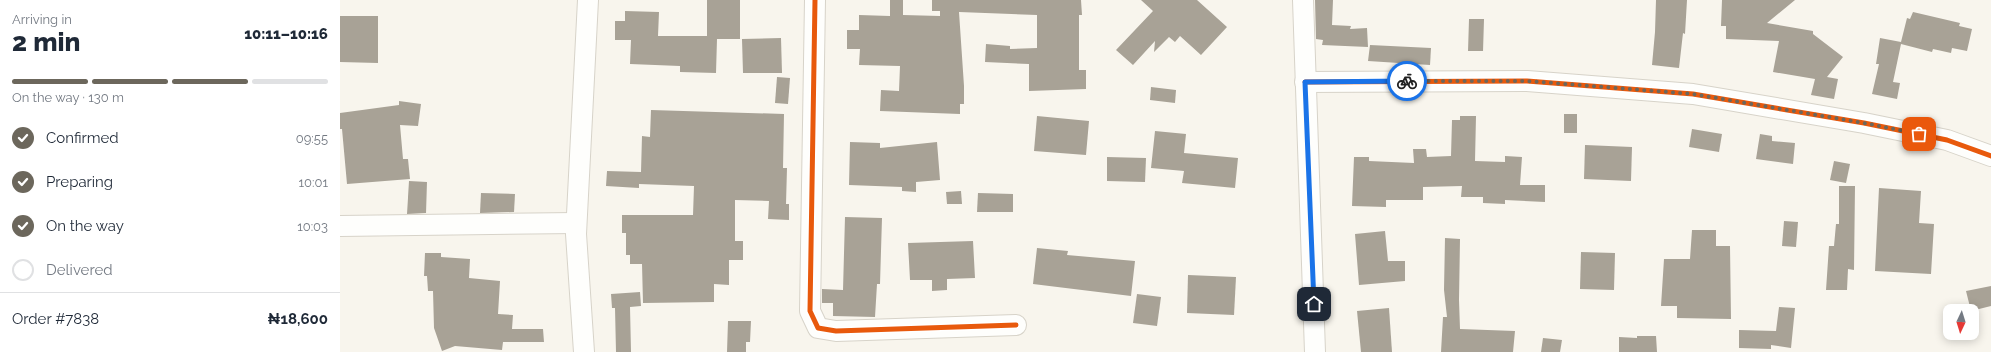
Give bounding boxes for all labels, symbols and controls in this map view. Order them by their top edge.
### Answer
text: Arriving in [12,12,72,27]
text: 10:11–10:16 [244,25,328,43]
text: 2 min [12,27,80,57]
courier [1387,61,1427,101]
icon: bike [1396,70,1418,92]
text: On the way · 130 m [12,90,124,105]
pin [1902,117,1936,151]
icon: bag [1908,123,1930,145]
icon: check [12,127,34,149]
text: Confirmed [46,129,119,147]
text: 09:55 [296,131,328,146]
icon: check [12,171,34,193]
text: Preparing [46,173,113,191]
text: 10:01 [299,175,328,190]
icon: check [12,215,34,237]
text: On the way [46,217,124,235]
text: 10:03 [297,219,328,234]
text: Delivered [46,261,113,279]
pin [1297,287,1331,321]
icon: home [1303,293,1325,315]
north arrow [1943,304,1979,340]
map controls [1943,304,1979,340]
text: Order #7838 [12,310,99,328]
text: ₦18,600 [268,310,328,328]

